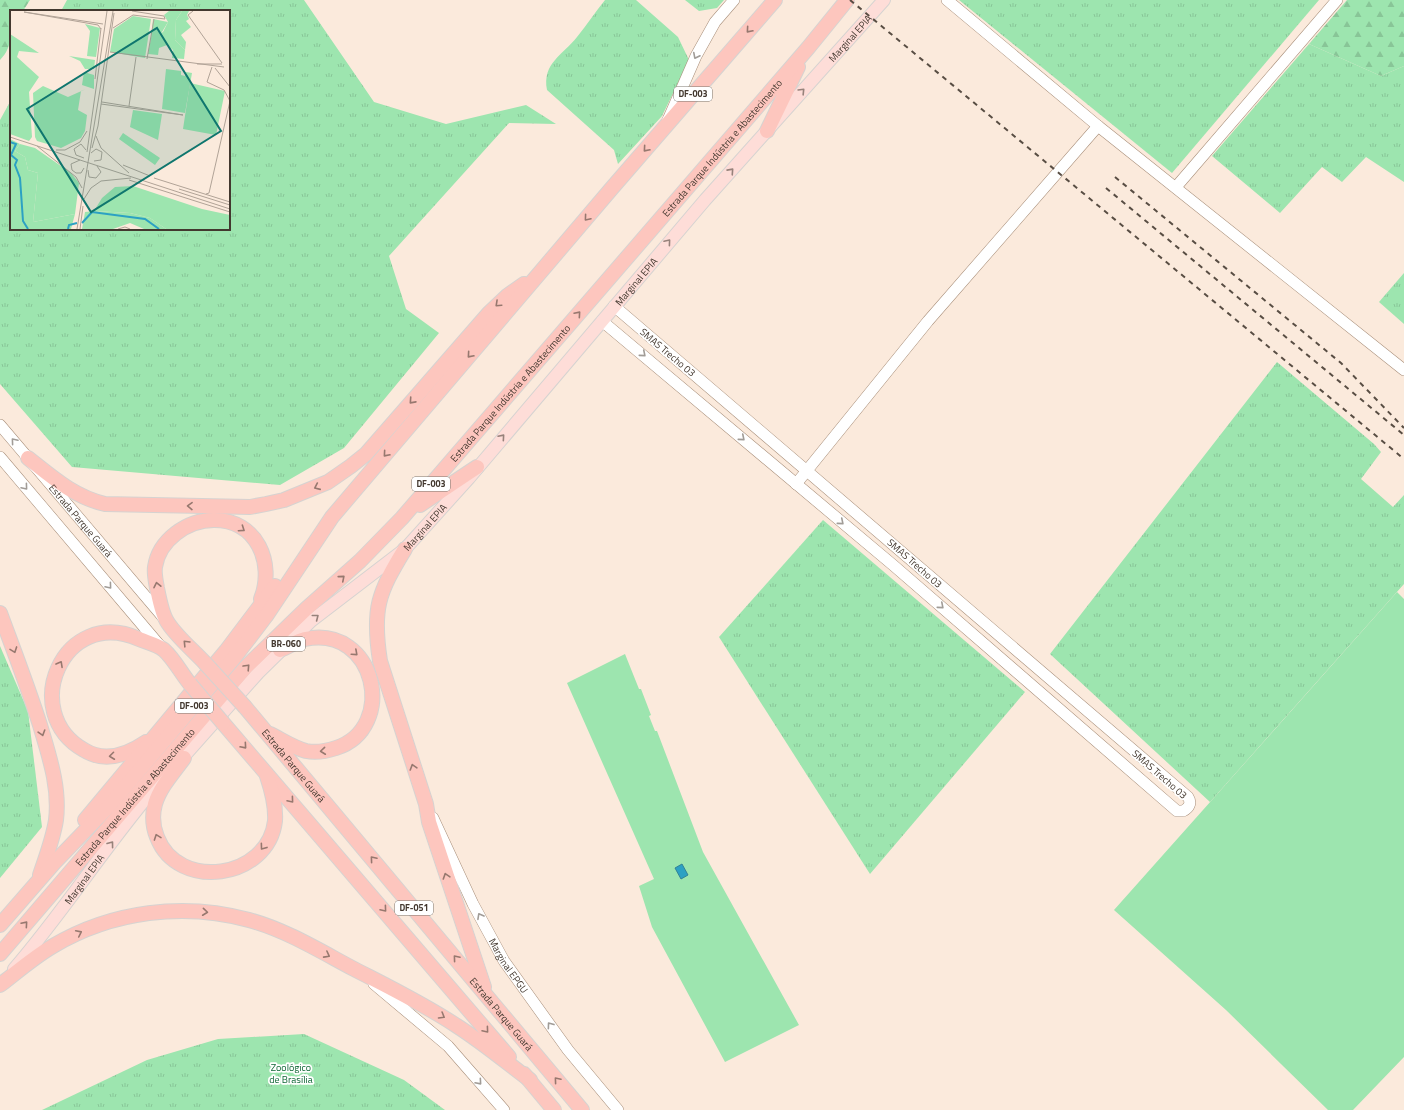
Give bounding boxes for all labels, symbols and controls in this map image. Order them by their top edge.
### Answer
inset map [10,10,230,230]
street label: Marginal EPIA [825,11,876,65]
one-way arrow [747,25,754,32]
one-way arrow [694,52,701,59]
street label: Estrada Parque Indústria e Abastecimento [659,76,786,220]
road number: DF-003 [674,87,712,101]
one-way arrow [797,88,805,96]
one-way arrow [643,144,650,152]
one-way arrow [726,168,733,176]
one-way arrow [584,213,591,220]
one-way arrow [664,239,671,247]
street label: Marginal EPIA [612,254,661,309]
one-way arrow [496,299,503,306]
one-way arrow [573,311,580,319]
street label: Estrada Parque Indústria e Abastecimento [447,321,574,465]
street label: SMAS Trecho 03 [637,325,699,380]
one-way arrow [639,349,646,356]
one-way arrow [468,351,475,358]
one-way arrow [410,396,417,404]
one-way arrow [498,434,505,442]
one-way arrow [738,434,745,441]
one-way arrow [11,439,18,446]
one-way arrow [383,449,390,457]
road number: DF-003 [412,477,450,491]
street label: Estrada Parque Guará [45,481,116,560]
one-way arrow [21,482,28,489]
one-way arrow [313,482,321,490]
street label: Marginal EPIA [400,500,450,554]
one-way arrow [187,502,193,510]
one-way arrow [837,518,844,525]
one-way arrow [238,524,245,532]
street label: SMAS Trecho 03 [884,535,945,592]
one-way arrow [337,575,345,582]
one-way arrow [105,581,112,589]
one-way arrow [153,582,161,588]
one-way arrow [936,602,943,609]
one-way arrow [311,615,318,622]
road number: BR-060 [267,637,305,651]
one-way arrow [184,640,191,647]
one-way arrow [9,646,17,653]
one-way arrow [350,648,358,656]
one-way arrow [56,660,63,668]
one-way arrow [243,664,250,671]
road number: DF-003 [175,699,213,713]
street label: Estrada Parque Indústria e Abastecimento [72,725,198,869]
street label: Estrada Parque Guará [258,726,329,806]
one-way arrow [37,729,46,736]
one-way arrow [240,742,247,749]
one-way arrow [320,746,326,755]
street label: SMAS Trecho 03 [1129,746,1190,803]
one-way arrow [109,752,115,761]
one-way arrow [410,764,418,771]
one-way arrow [286,795,293,803]
one-way arrow [154,834,162,841]
one-way arrow [106,842,113,849]
one-way arrow [260,843,268,850]
street label: Marginal EPIA [61,851,108,908]
one-way arrow [370,856,377,864]
one-way arrow [442,873,451,880]
road number: DF-051 [395,901,433,915]
one-way arrow [379,905,386,912]
one-way arrow [202,907,209,916]
one-way arrow [477,913,484,920]
one-way arrow [21,921,28,929]
one-way arrow [74,930,82,938]
street label: Marginal EPGU [485,935,532,996]
one-way arrow [323,950,330,957]
one-way arrow [454,956,461,963]
street label: Estrada Parque Guará [466,974,536,1054]
one-way arrow [438,1012,445,1019]
one-way arrow [548,1022,555,1029]
one-way arrow [482,1025,489,1032]
park label: Zoológico de Brasília [269,1060,313,1087]
one-way arrow [555,1077,562,1085]
one-way arrow [475,1078,482,1085]

